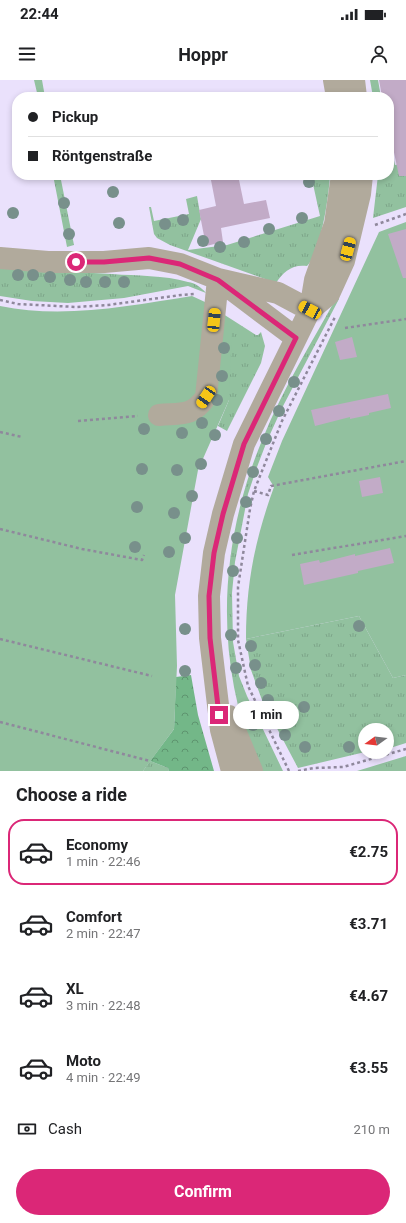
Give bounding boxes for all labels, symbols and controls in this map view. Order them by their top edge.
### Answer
text: 22:44 [20,5,59,23]
icon: menu [16,43,38,65]
icon: person [368,43,390,65]
text: Hoppr [178,44,228,65]
text: Pickup [52,108,98,126]
text: Röntgenstraße [52,147,152,165]
car [339,236,357,262]
route start [67,253,85,271]
car [297,299,323,321]
car [207,307,221,333]
car [194,384,218,410]
callout: 1 min [233,701,299,729]
route end [210,706,228,724]
text: 1 min [250,707,282,722]
north arrow [358,723,394,759]
map controls [358,723,394,759]
text: Choose a ride [16,784,127,805]
icon: car [18,834,54,870]
text: Economy [66,836,128,854]
text: €2.75 [349,843,388,861]
text: 1 min · 22:46 [66,854,141,869]
icon: car [18,906,54,942]
text: Comfort [66,908,122,926]
text: €3.71 [349,915,388,933]
text: 2 min · 22:47 [66,926,141,941]
icon: car [18,978,54,1014]
text: XL [66,980,84,998]
text: €4.67 [349,987,388,1005]
text: 3 min · 22:48 [66,998,141,1013]
icon: car [18,1050,54,1086]
text: Moto [66,1052,101,1070]
text: €3.55 [349,1059,388,1077]
text: 4 min · 22:49 [66,1070,141,1085]
icon: cash [16,1118,38,1140]
text: Cash [48,1120,82,1138]
text: 210 m [353,1122,390,1137]
button: Confirm [16,1169,390,1215]

